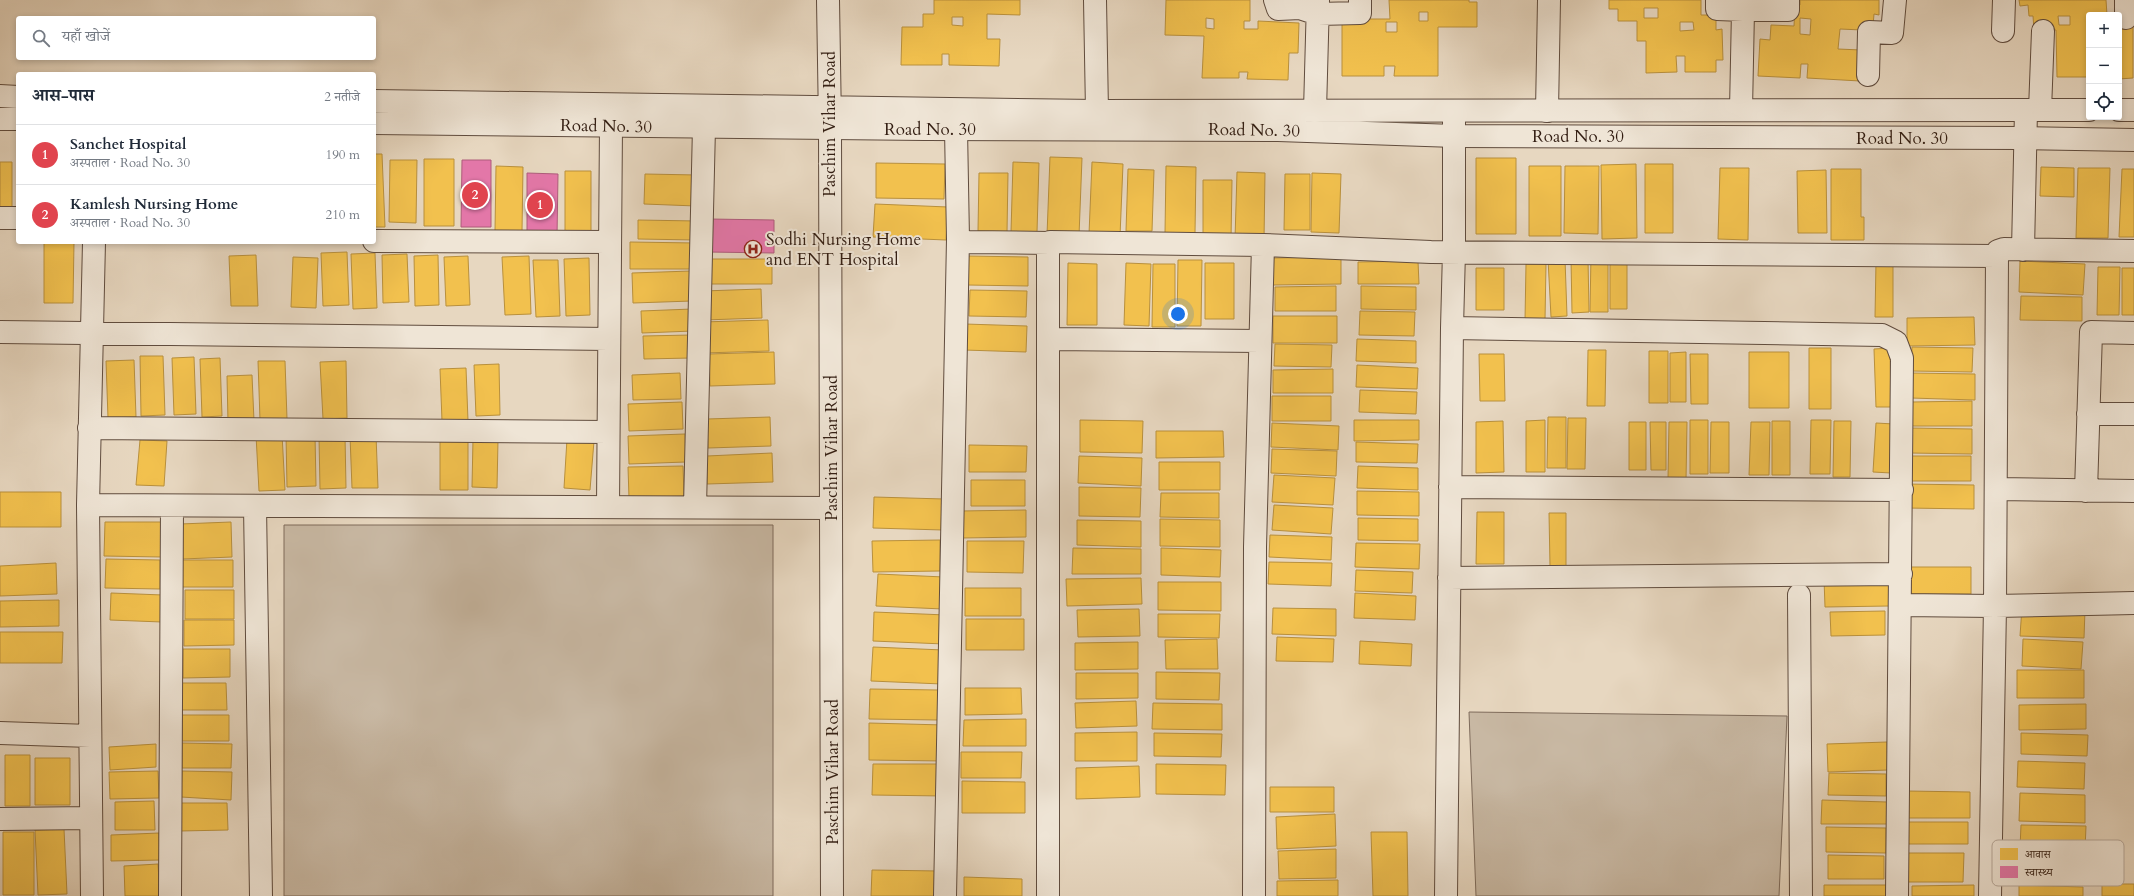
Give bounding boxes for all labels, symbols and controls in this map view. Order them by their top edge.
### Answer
map controls [2086,12,2122,120]
button: + [2086,12,2122,48]
search box [16,16,376,60]
text: यहाँ खोजें [62,26,110,46]
icon: search [30,27,52,49]
button: − [2086,48,2122,84]
street label: Paschim Vihar Road [818,51,841,197]
text: आस-पास [32,84,94,107]
button: locate [2086,84,2122,120]
text: 2 नतीजे [324,88,360,106]
street label: Road No. 30 [560,114,652,138]
street label: Road No. 30 [884,118,976,141]
street label: Road No. 30 [1208,118,1300,142]
street label: Road No. 30 [1532,125,1624,148]
street label: Road No. 30 [1856,127,1948,150]
text: Sanchet Hospital [70,134,186,154]
text: 1 [42,146,48,164]
text: 190 m [326,146,360,164]
text: अस्पताल · Road No. 30 [70,154,190,172]
pin: 2 [462,180,488,210]
pin: 1 [527,190,553,220]
text: Kamlesh Nursing Home [70,194,238,214]
text: 2 [42,206,48,224]
text: 210 m [326,206,360,224]
text: अस्पताल · Road No. 30 [70,214,190,232]
place label: Sodhi Nursing Home and ENT Hospital [766,228,921,271]
hospital icon: Sodhi Nursing Home and ENT Hospital [743,239,763,259]
your location [1168,304,1188,324]
street label: Paschim Vihar Road [820,375,843,521]
street label: Paschim Vihar Road [821,699,844,845]
legend [1992,840,2124,886]
text: आवास [2025,847,2051,862]
text: स्वास्थ्य [2024,865,2053,880]

